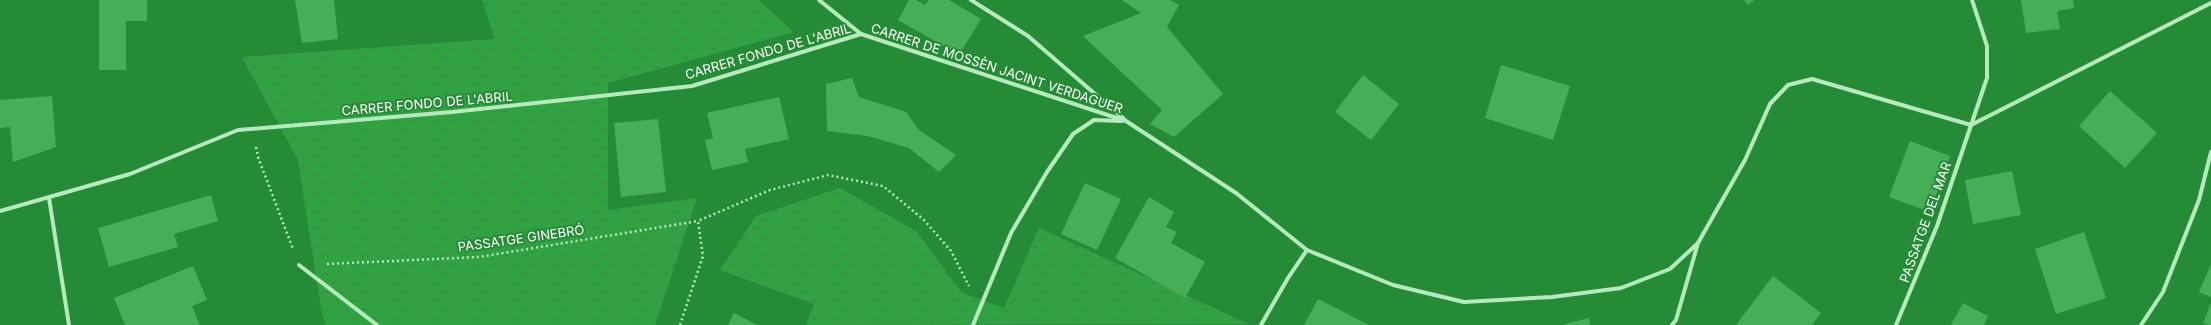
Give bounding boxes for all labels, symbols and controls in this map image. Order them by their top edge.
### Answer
street label: CARRER FONDO DE L'ABRIL [683,20,853,82]
street label: CARRER DE MOSSÈN JACINT VERDAGUER [869,20,1125,116]
street label: CARRER FONDO DE L'ABRIL [341,88,513,118]
street label: PASSATGE DEL MAR [1896,159,1954,285]
street label: PASSATGE GINEBRÓ [457,221,585,255]

